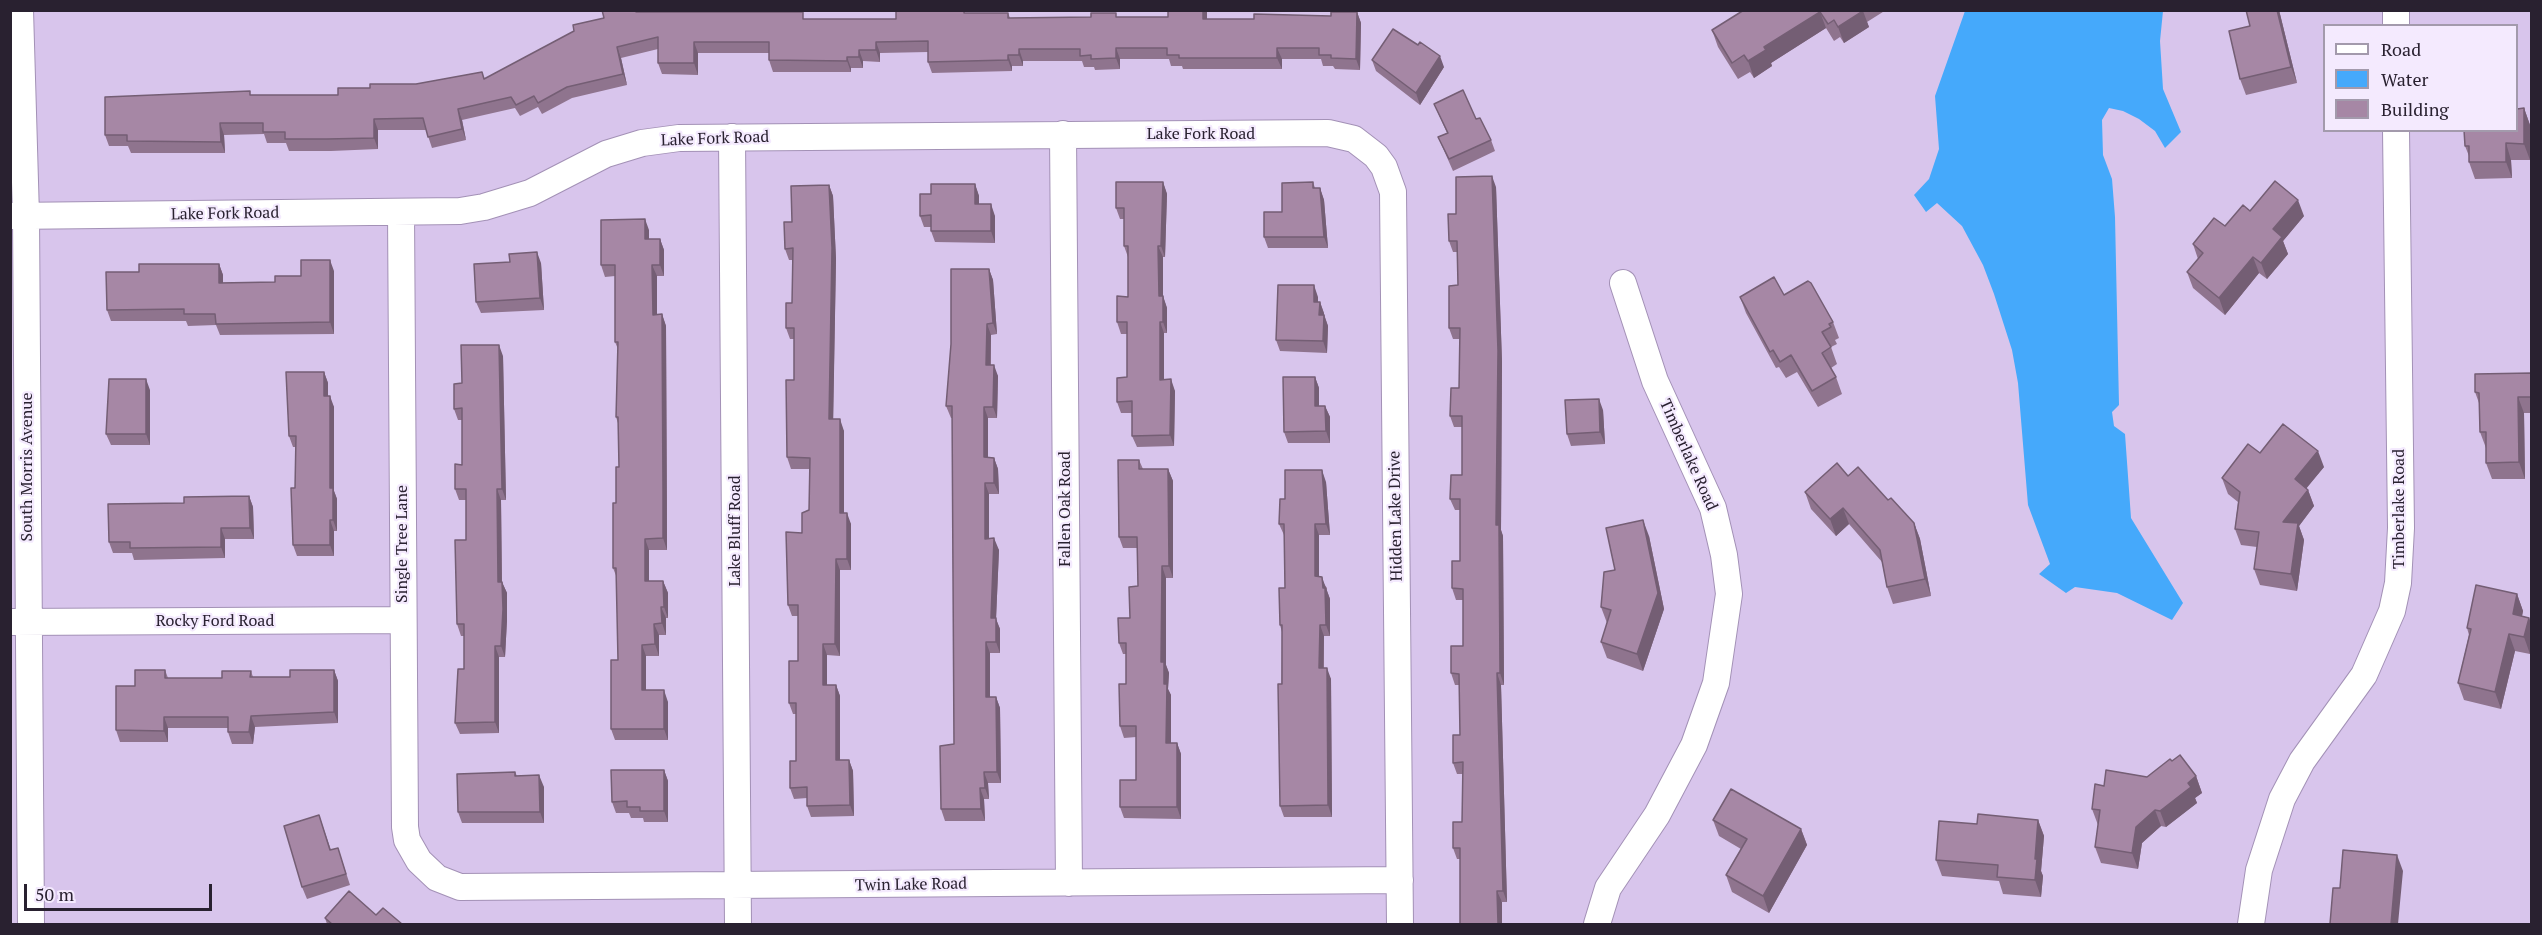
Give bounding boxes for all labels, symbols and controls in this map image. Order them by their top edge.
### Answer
legend [2323,24,2518,132]
text: Road [2381,37,2421,61]
text: Water [2381,67,2428,91]
text: Building [2381,97,2449,121]
street label: Lake Fork Road [1147,124,1255,144]
street label: Lake Fork Road [660,128,770,150]
street label: Lake Fork Road [171,203,279,225]
street label: South Morris Avenue [17,393,37,541]
street label: Timberlake Road [1655,396,1721,514]
street label: Timberlake Road [2389,449,2409,569]
street label: Hidden Lake Drive [1385,450,1407,582]
street label: Fallen Oak Road [1055,451,1075,567]
street label: Lake Bluff Road [725,475,745,587]
street label: Single Tree Lane [392,485,412,603]
street label: Rocky Ford Road [156,611,274,631]
scale bar [27,872,214,910]
street label: Twin Lake Road [855,874,967,896]
text: 50 m [35,882,74,906]

